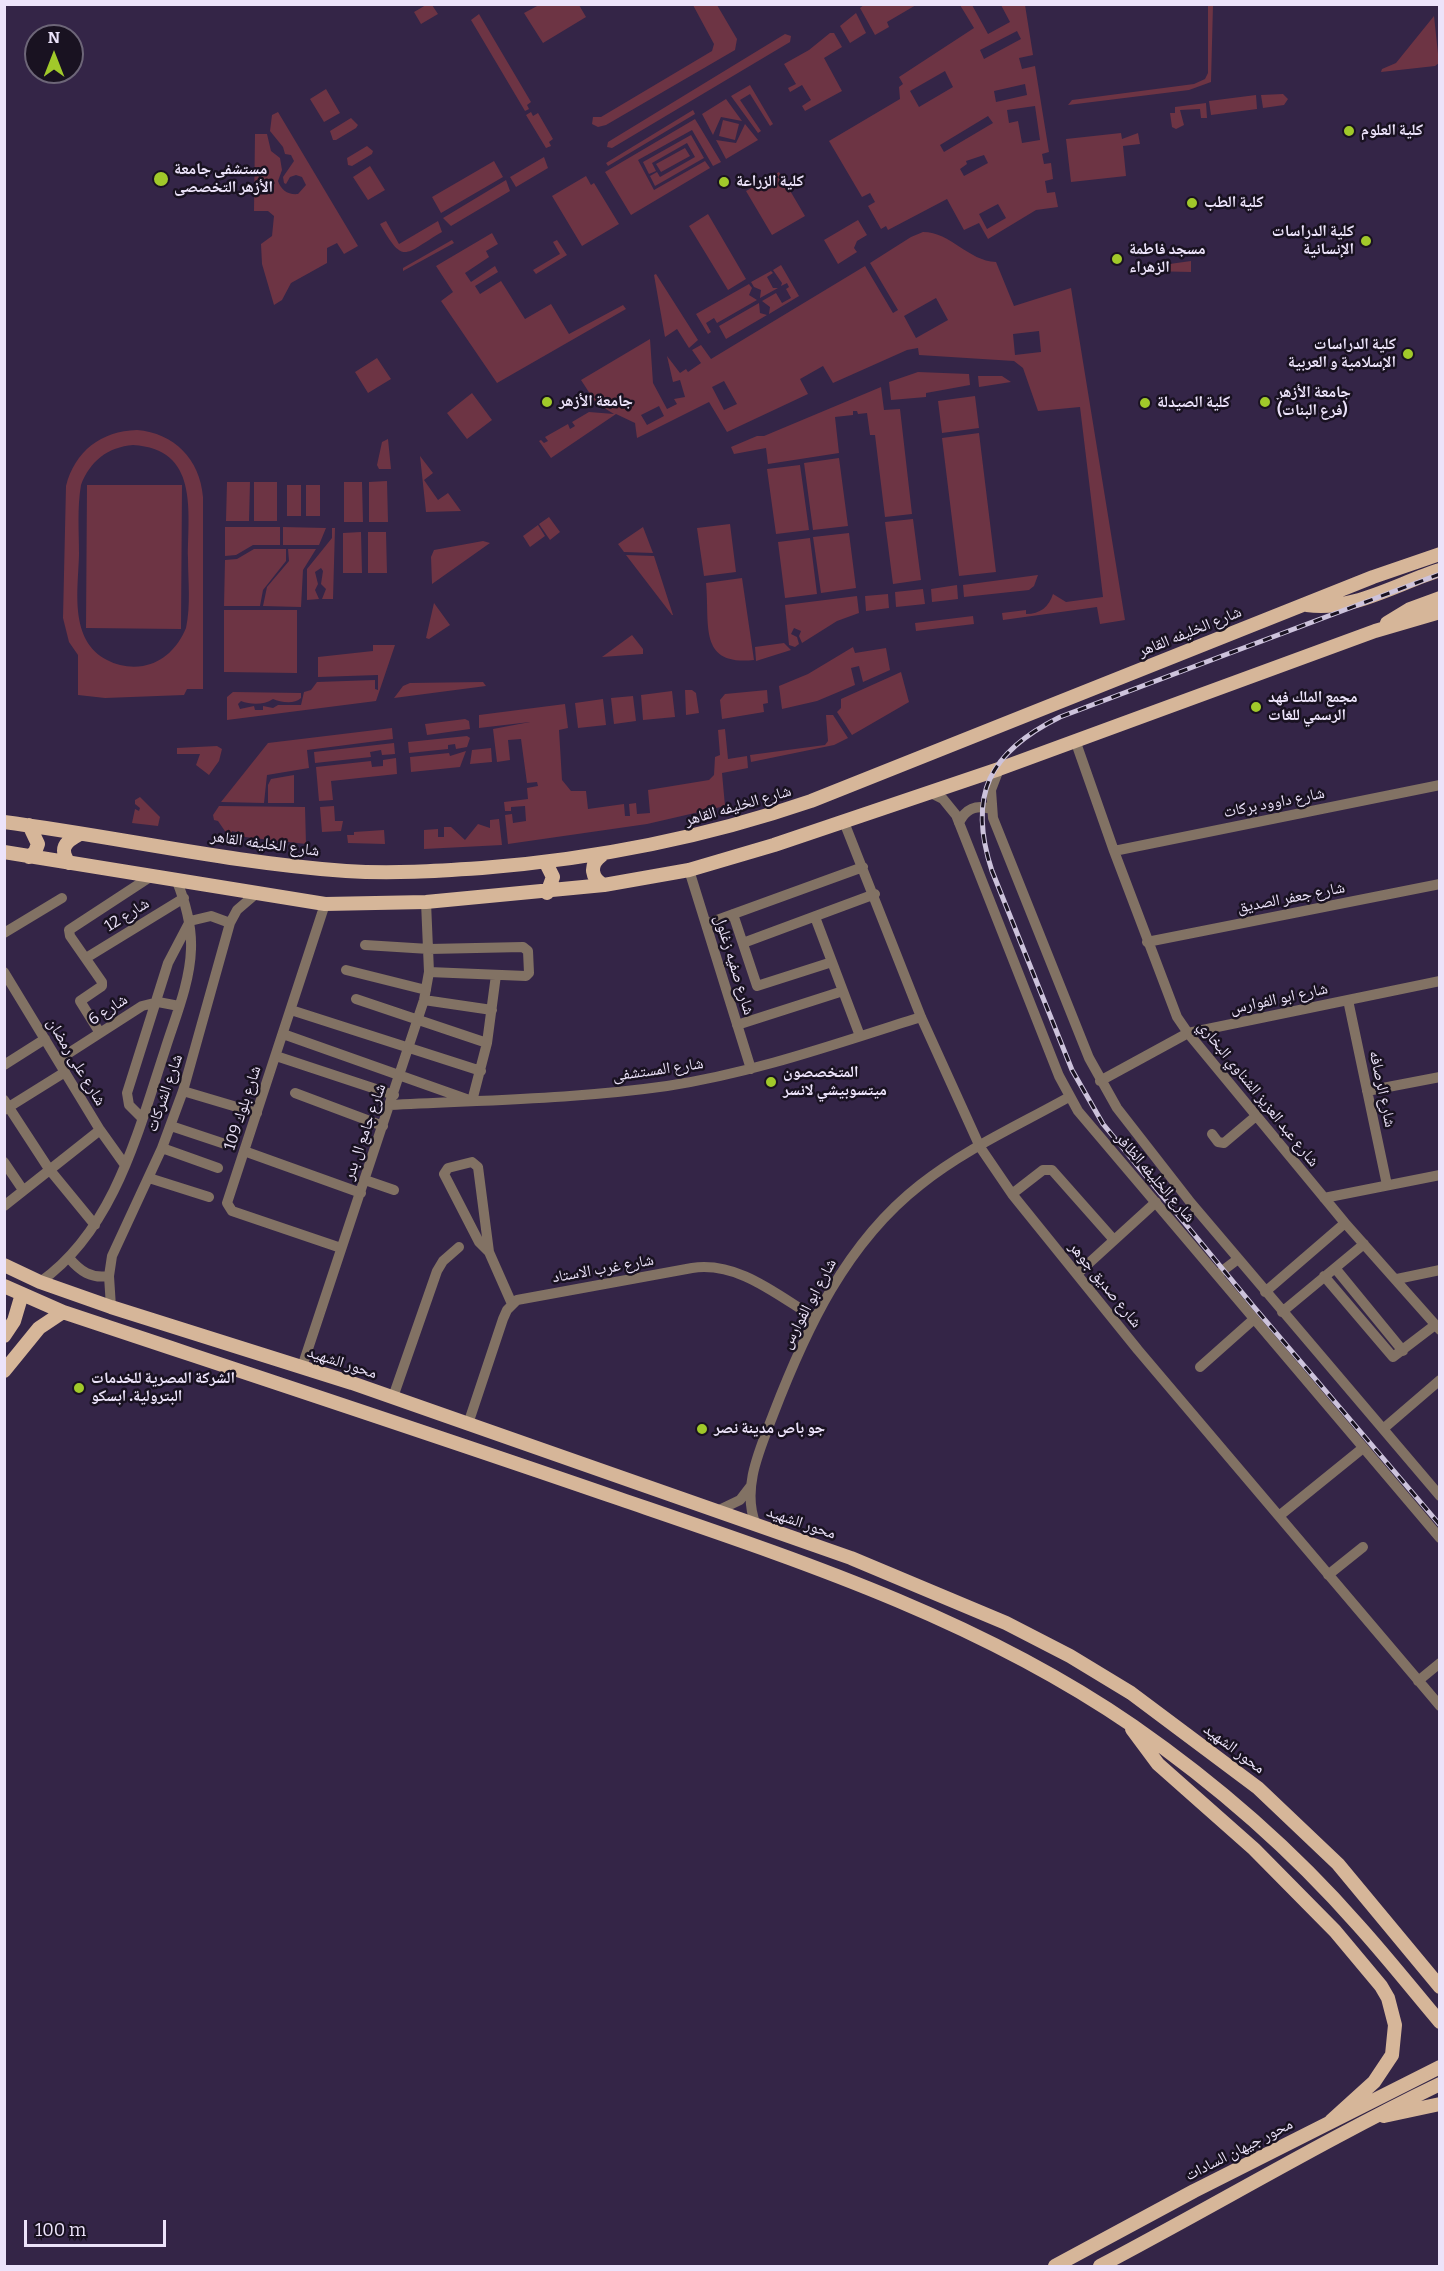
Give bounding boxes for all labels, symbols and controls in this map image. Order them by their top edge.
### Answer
north arrow [24,24,84,84]
text: N [48,28,60,47]
place label: كلية العلوم [1361,121,1423,141]
marker: كلية العلوم [1342,124,1356,138]
place label: مستشفى جامعة الأزهر التخصصى [174,160,273,198]
marker: مستشفى جامعة الأزهر التخصصى [152,170,170,188]
place label: كلية الزراعة [736,172,804,192]
marker: كلية الزراعة [717,175,731,189]
place label: كلية الطب [1204,193,1263,213]
marker: كلية الطب [1185,196,1199,210]
place label: كلية الدراسات الإنسانية [1272,222,1354,260]
marker: كلية الدراسات الإنسانية [1359,234,1373,248]
place label: مسجد فاطمة الزهراء [1129,240,1205,278]
marker: مسجد فاطمة الزهراء [1110,252,1124,266]
place label: كلية الدراسات الإسلامية و العربية [1288,335,1396,373]
marker: كلية الدراسات الإسلامية و العربية [1401,347,1415,361]
place label: جامعة الأزهر (فرع البنات) [1277,383,1351,421]
place label: جامعة الأزهر [559,392,633,412]
place label: كلية الصيدلة [1157,393,1230,413]
marker: جامعة الأزهر [540,395,554,409]
marker: جامعة الأزهر (فرع البنات) [1258,395,1272,409]
marker: كلية الصيدلة [1138,396,1152,410]
street label: شارع الخليفه القاهر [1135,603,1245,661]
place label: مجمع الملك فهد الرسمي للغات [1268,688,1357,726]
marker: مجمع الملك فهد الرسمي للغات [1249,700,1263,714]
street label: شارع الخليفه القاهر [683,782,793,830]
street label: شارع داوود بركات [1222,784,1326,822]
street label: شارع الخليفه القاهر [209,827,321,861]
street label: شارع جعفر الصديق [1236,878,1346,918]
street label: شارع 12 [101,894,153,936]
street label: شارع صفيه زغلول [710,913,758,1017]
street label: شارع ابو الفوارس [1228,979,1330,1019]
street label: شارع 6 [85,990,131,1030]
street label: شارع على رمضان [42,1015,110,1109]
street label: شارع عبد العزيز الشناوي البخاري [1193,1017,1323,1171]
street label: شارع الرصافه [1365,1049,1399,1129]
street label: شارع الشركات [143,1052,187,1134]
street label: شارع المستشفى [611,1054,705,1086]
street label: شارع بلوك 109 [220,1063,266,1153]
place label: المتخصصون ميتسوبيشي لانسر [783,1063,887,1101]
marker: المتخصصون ميتسوبيشي لانسر [764,1075,778,1089]
street label: شارع جامع ال بدر [340,1081,390,1183]
street label: شارع الخليفه الظافر [1111,1129,1199,1227]
street label: شارع صديق جوهر [1065,1238,1145,1332]
street label: شارع غرب الاستاد [551,1251,655,1287]
street label: شارع ابو الفوارس [777,1256,841,1352]
street label: محور الشهيد [305,1343,379,1383]
place label: الشركة المصرية للخدمات البترولية. ابسكو [91,1369,235,1407]
marker: الشركة المصرية للخدمات البترولية. ابسكو [72,1381,86,1395]
place label: جو باص مدينة نصر [714,1419,825,1439]
marker: جو باص مدينة نصر [695,1422,709,1436]
street label: محور الشهيد [764,1502,838,1544]
street label: محور الشهيد [1199,1720,1269,1778]
street label: محور جيهان السادات [1182,2115,1296,2185]
scale bar [27,2208,170,2246]
text: 100 m [35,2219,86,2241]

